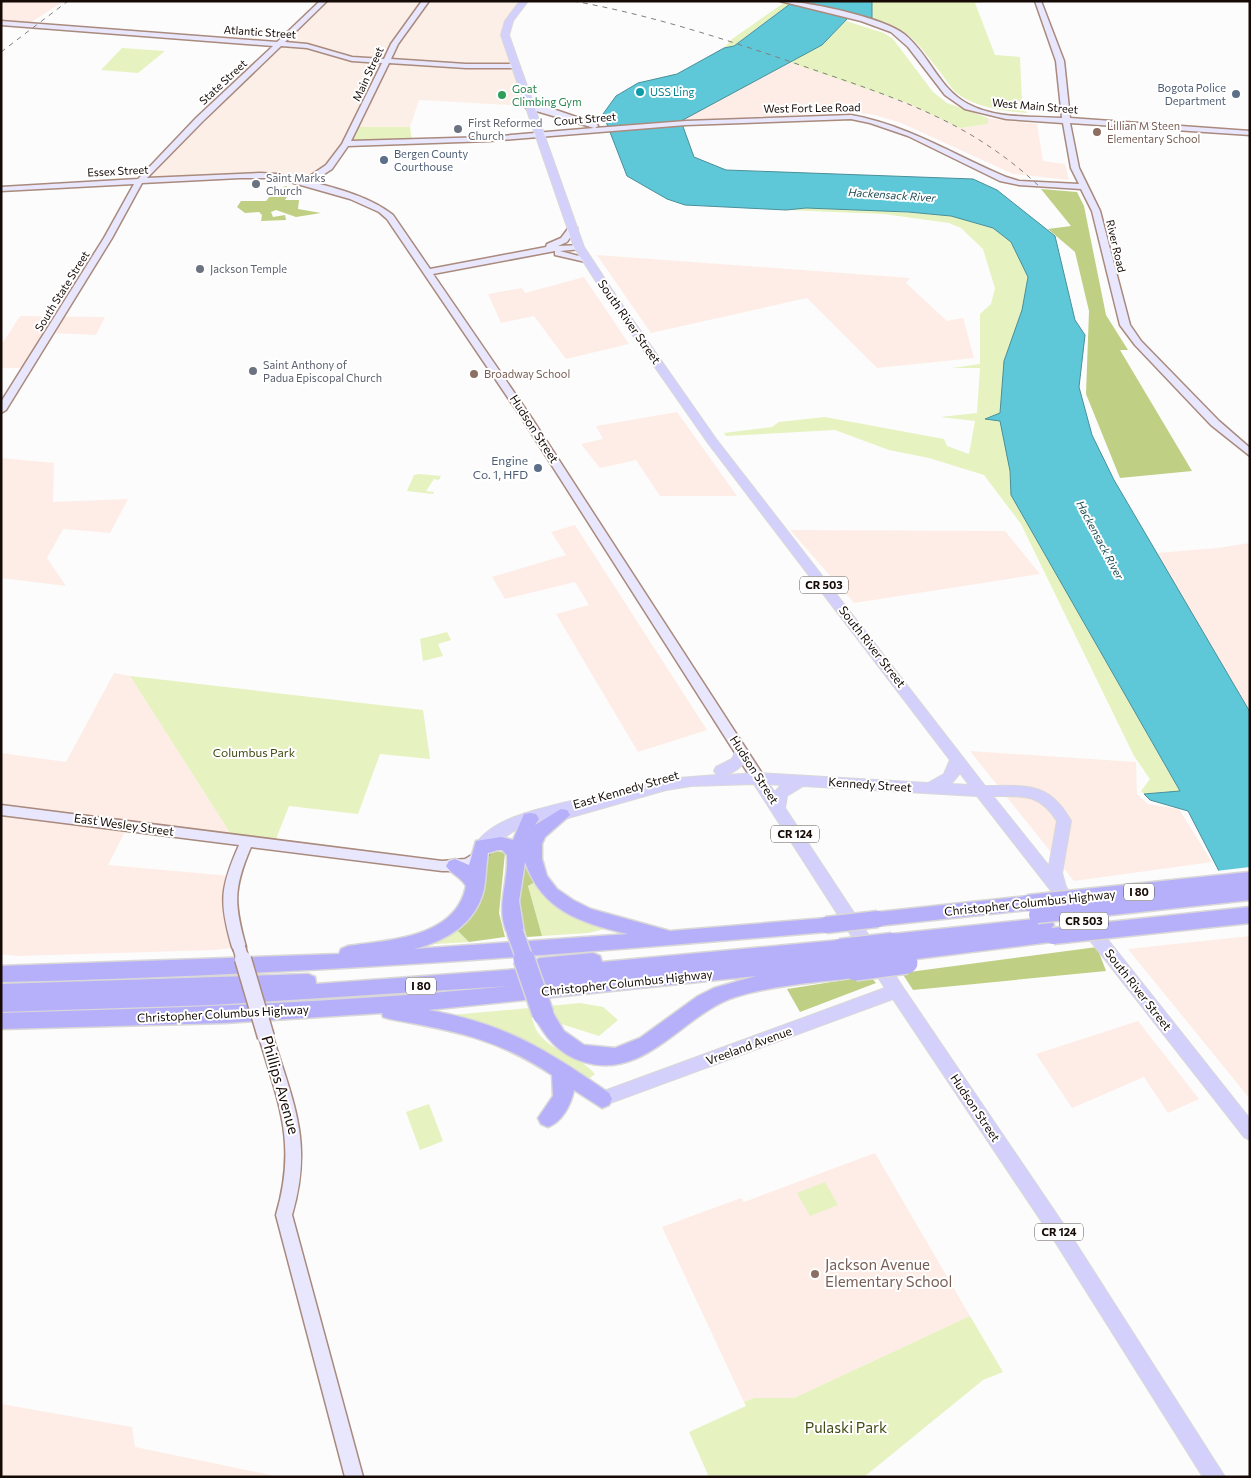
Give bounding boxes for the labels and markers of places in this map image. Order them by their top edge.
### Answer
place label: Bogota Police Department [1157,81,1226,107]
place label: Goat Climbing Gym [512,82,582,108]
place label: USS Ling [650,85,694,98]
marker: USS Ling [634,86,646,98]
marker: Bogota Police Department [1230,88,1242,100]
marker: Goat Climbing Gym [496,89,508,101]
place label: First Reformed Church [468,116,542,142]
place label: Lillian M Steen Elementary School [1107,119,1200,145]
marker: First Reformed Church [452,123,464,135]
marker: Lillian M Steen Elementary School [1091,126,1103,138]
place label: Bergen County Courthouse [394,147,468,173]
marker: Bergen County Courthouse [378,154,390,166]
place label: Saint Marks Church [266,171,326,197]
marker: Saint Marks Church [250,178,262,190]
place label: Jackson Temple [210,262,287,276]
marker: Jackson Temple [194,263,206,275]
place label: Saint Anthony of Padua Episcopal Church [263,358,382,384]
marker: Saint Anthony of Padua Episcopal Church [247,365,259,377]
place label: Broadway School [484,367,570,380]
marker: Broadway School [468,368,480,380]
place label: Engine Co. 1, HFD [473,453,528,481]
marker: Engine Co. 1, HFD [532,462,544,474]
place label: Jackson Avenue Elementary School [825,1255,952,1290]
marker: Jackson Avenue Elementary School [809,1268,821,1280]

